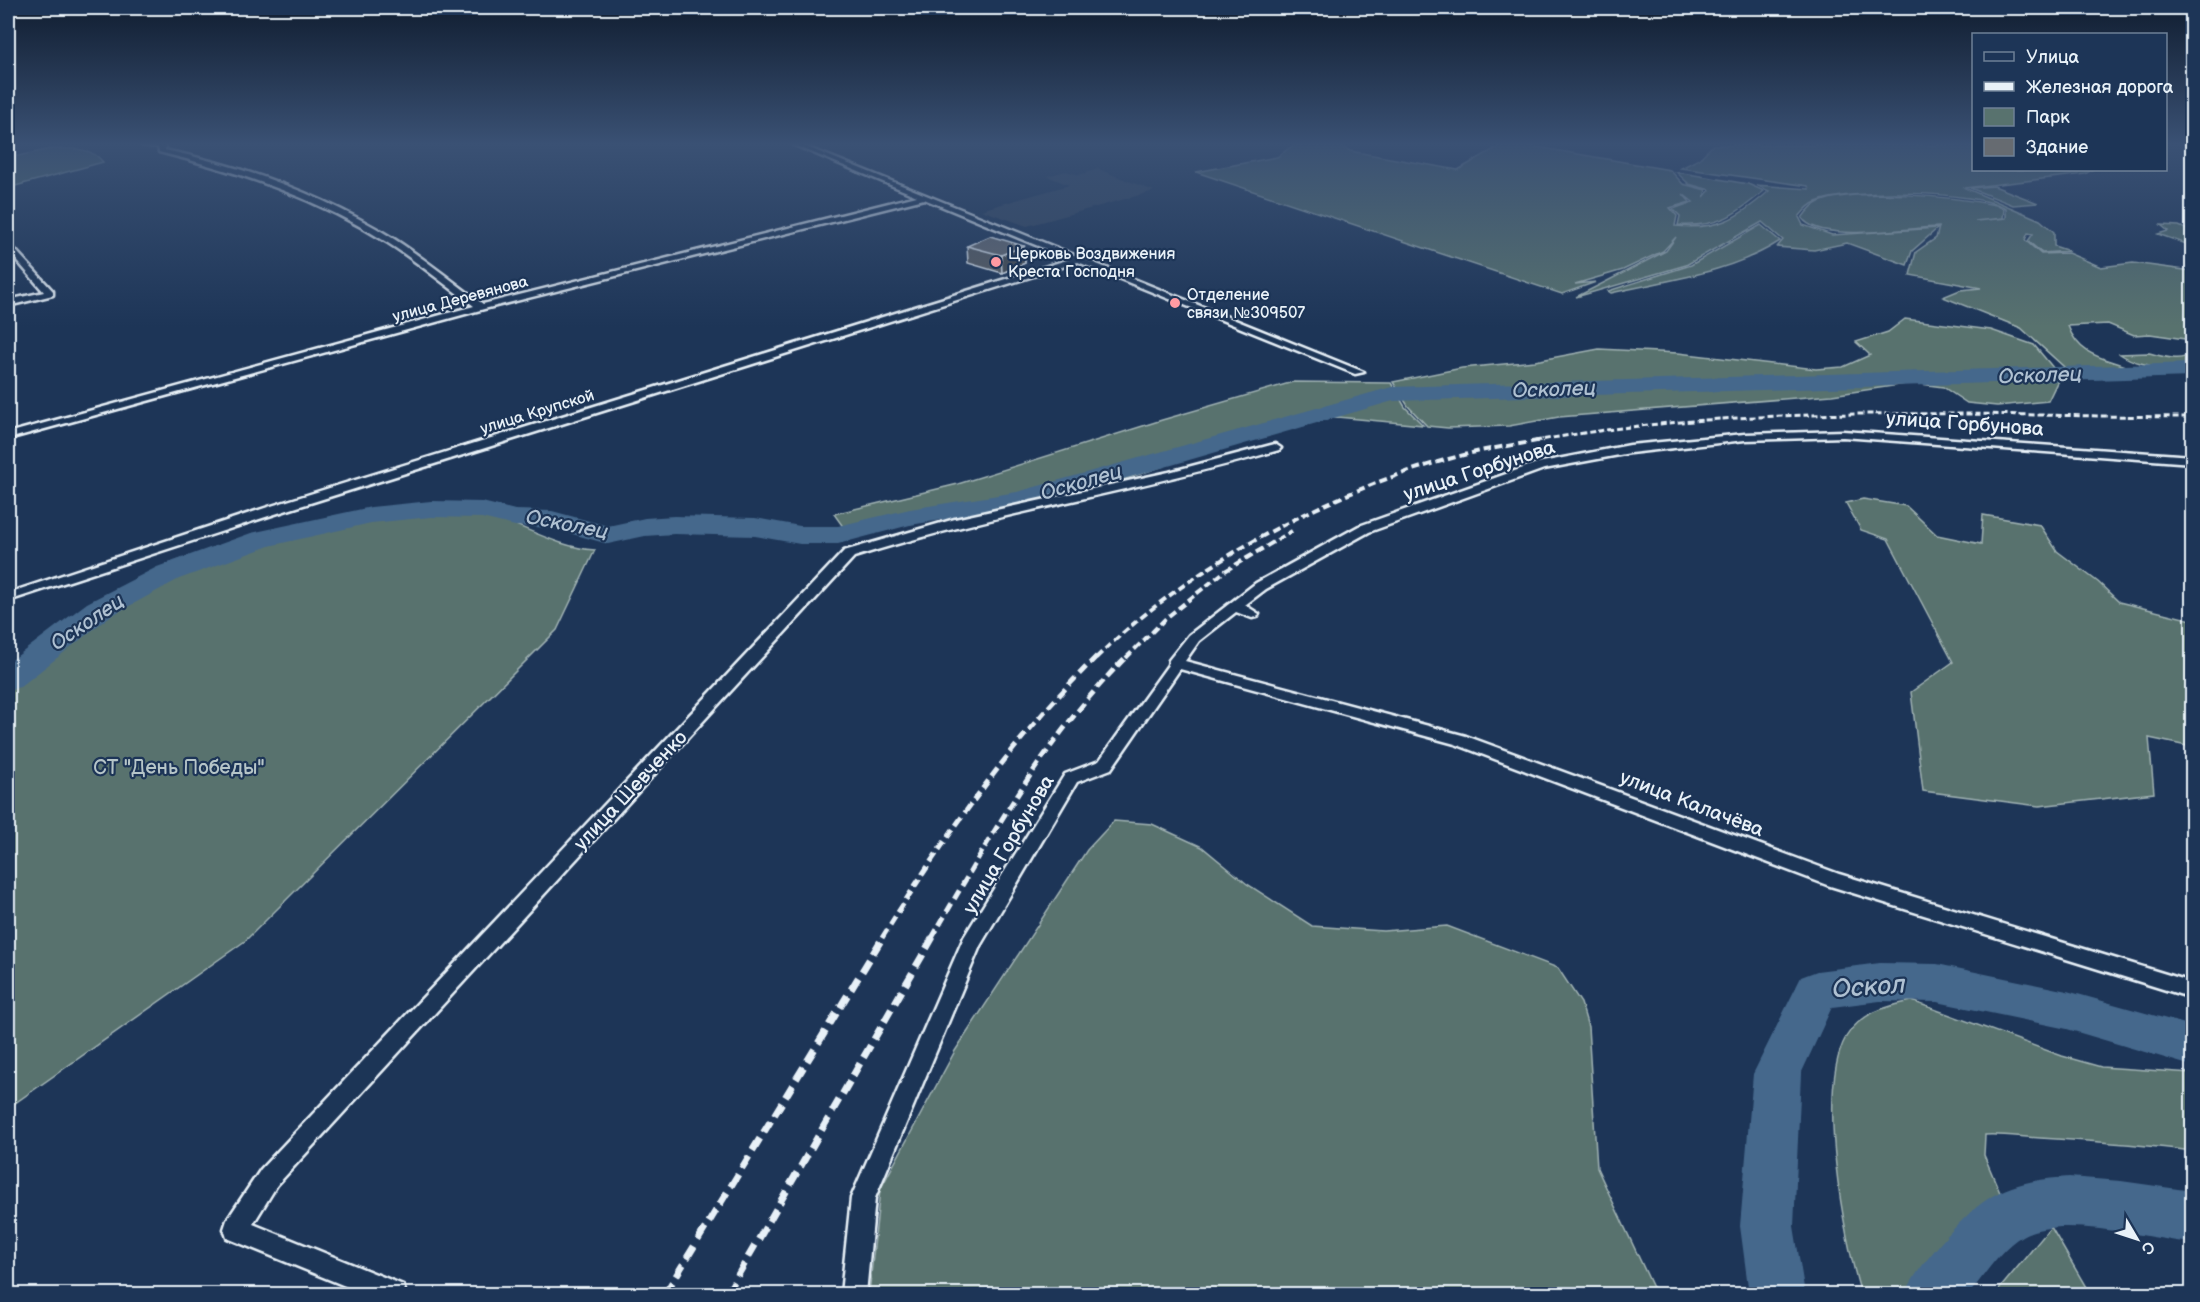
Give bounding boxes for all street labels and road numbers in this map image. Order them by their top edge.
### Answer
street label: улица Деревянова [391,272,531,327]
street label: улица Крупской [478,386,597,439]
street label: улица Горбунова [1885,407,2045,441]
street label: улица Горбунова [1401,435,1558,507]
street label: улица Шевченко [569,726,692,856]
street label: улица Калачёва [1616,765,1767,842]
street label: улица Горбунова [958,771,1060,918]

